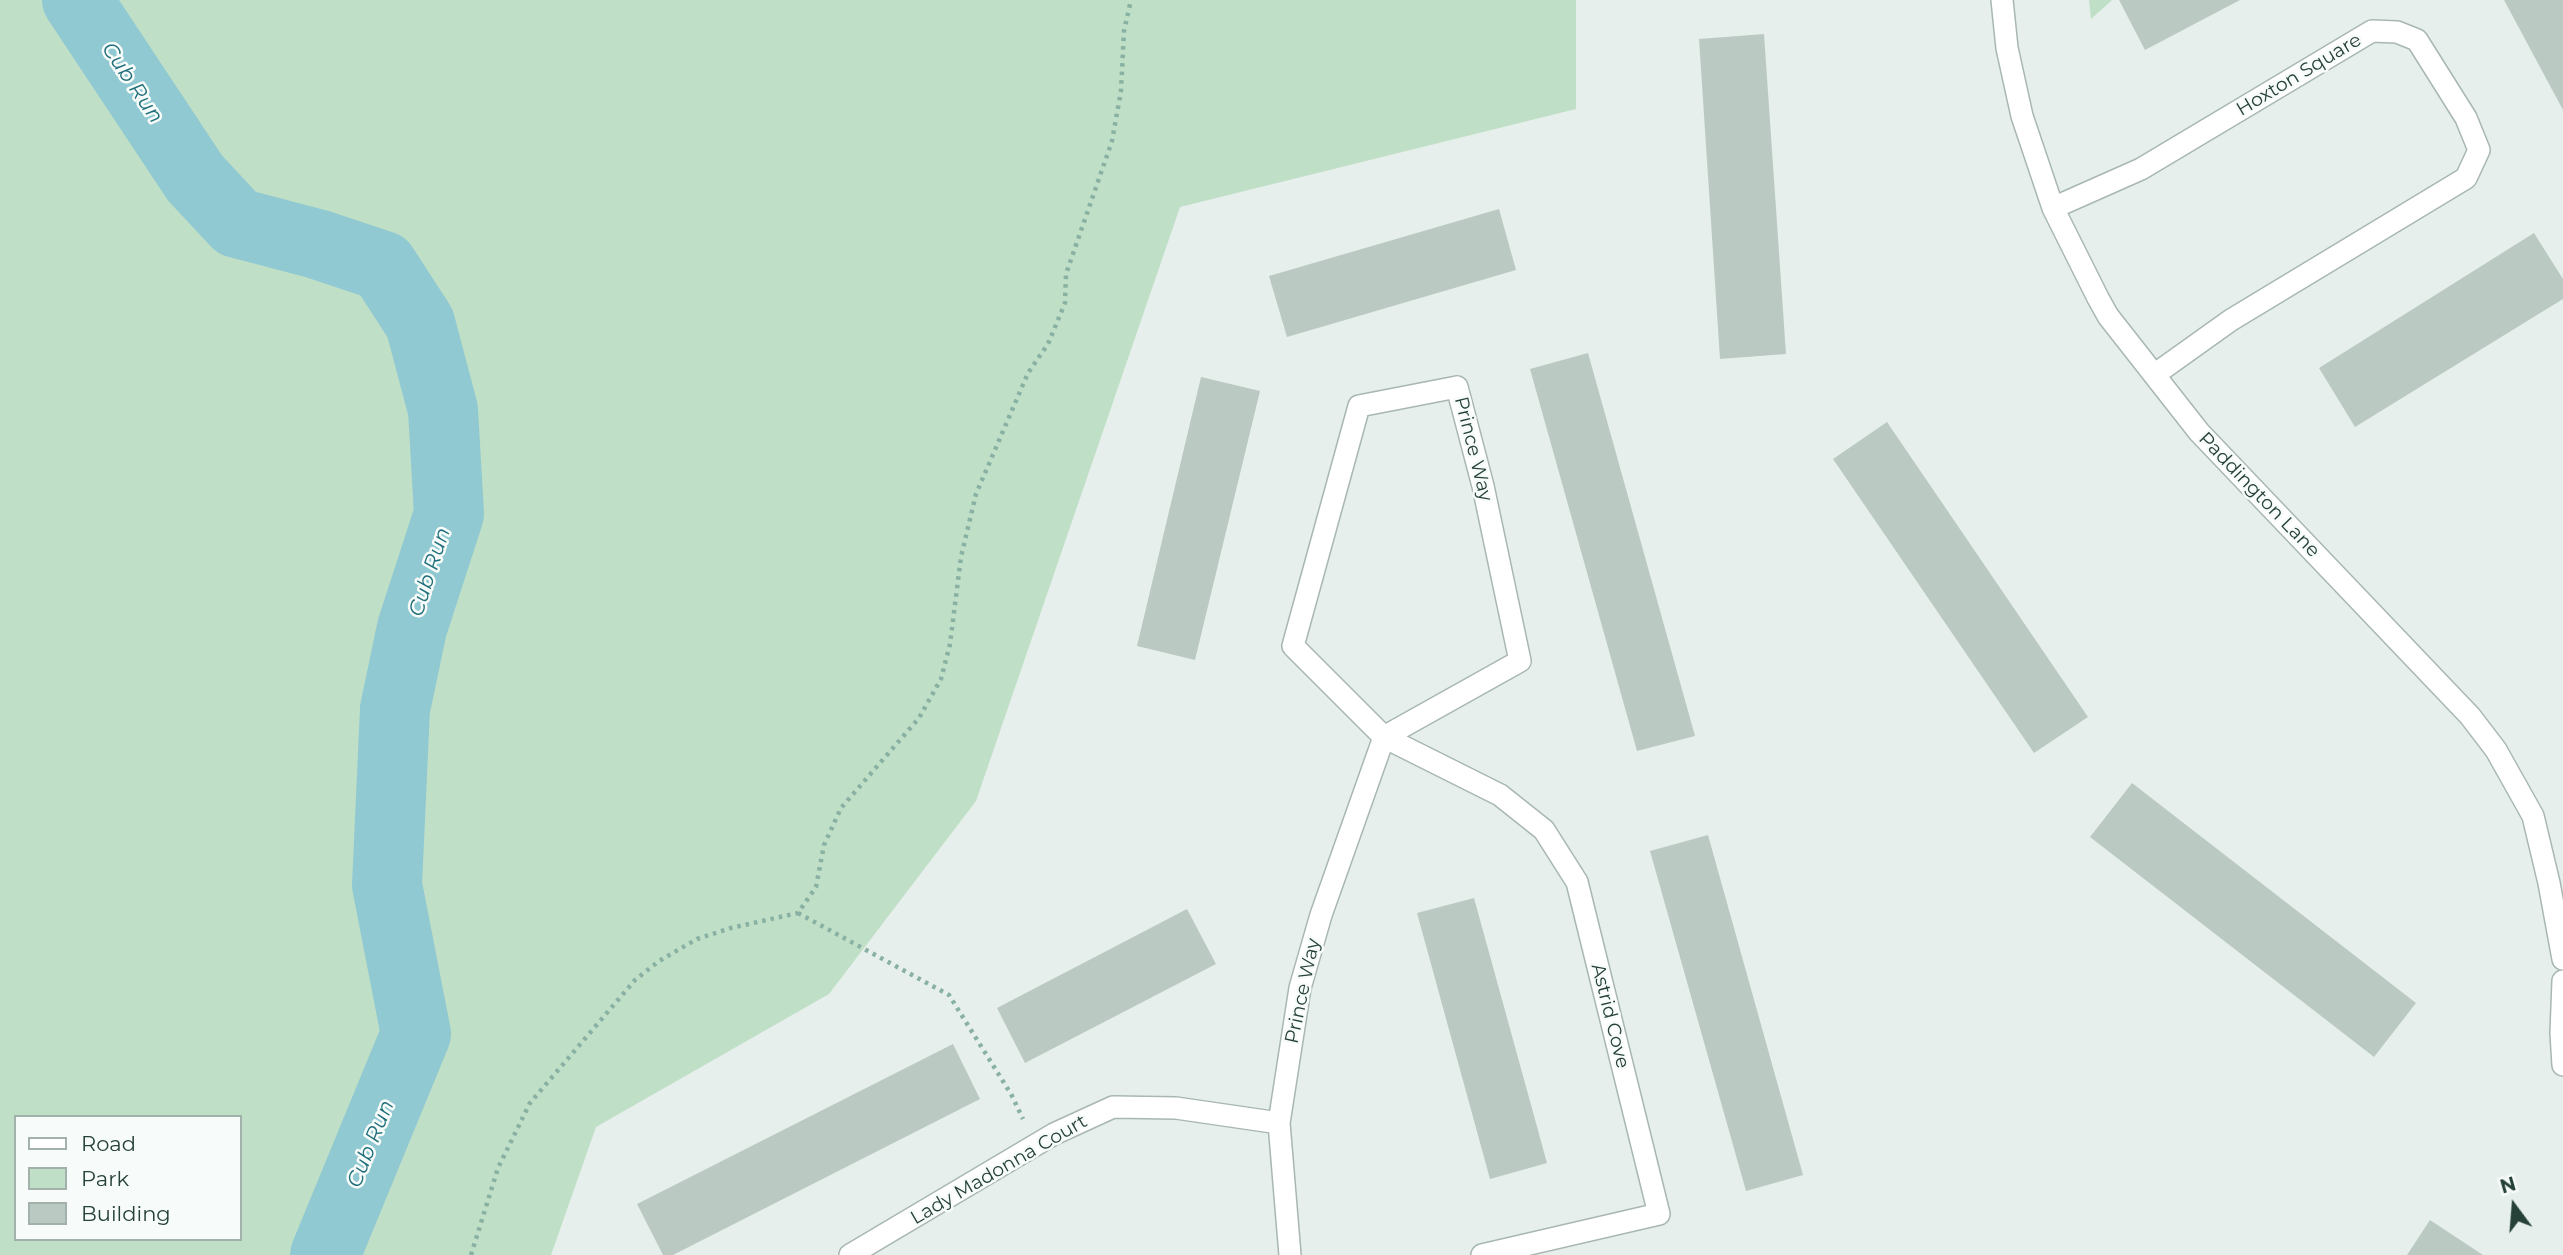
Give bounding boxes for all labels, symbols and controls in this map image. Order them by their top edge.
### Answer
street label: Hoxton Square [2232,29,2366,121]
water label: Cub Run [96,38,168,128]
street label: Prince Way [1449,394,1497,504]
street label: Paddington Lane [2193,428,2325,562]
water label: Cub Run [404,524,456,620]
street label: Prince Way [1281,936,1325,1046]
street label: Astrid Cove [1586,961,1634,1071]
water label: Cub Run [342,1097,400,1191]
street label: Lady Madonna Court [907,1110,1091,1230]
legend [14,1115,242,1241]
text: Road [81,1131,136,1156]
text: Park [81,1166,129,1191]
north arrow [2479,1171,2549,1241]
text: N [2498,1172,2519,1199]
text: Building [81,1201,171,1226]

